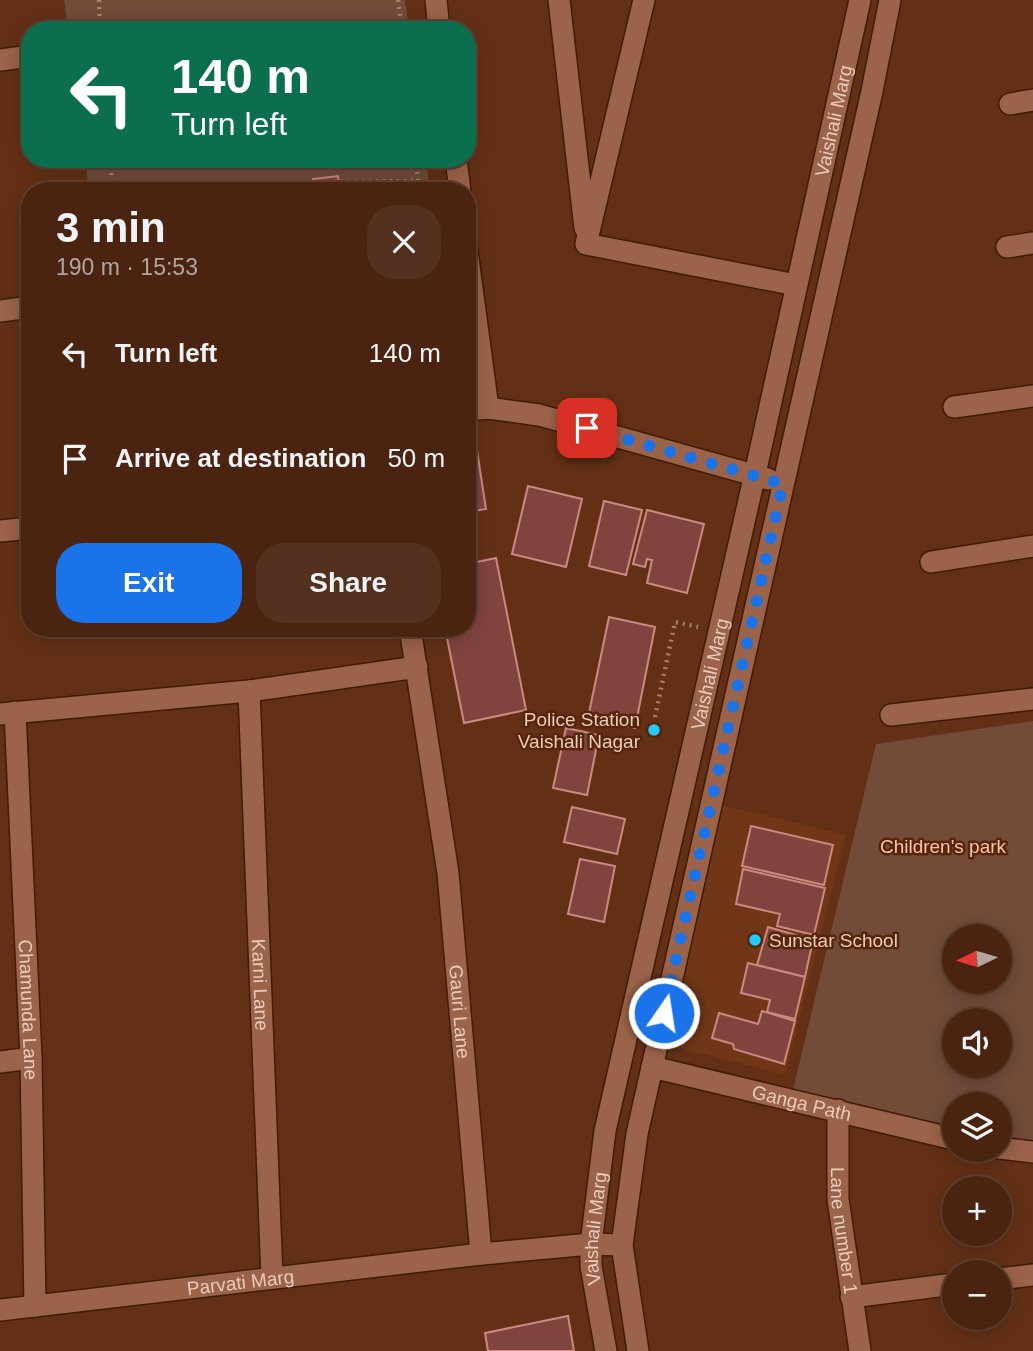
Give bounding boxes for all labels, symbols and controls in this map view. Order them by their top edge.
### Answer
icon: left [56,49,147,140]
text: 140 m [171,49,310,103]
street label: Vaishali Marg [811,63,856,178]
text: Turn left [171,106,287,142]
text: 3 min [56,204,166,251]
button: close [367,205,441,279]
text: 190 m · 15:53 [56,254,198,280]
icon: left [56,335,94,373]
text: Turn left [115,338,217,368]
text: 140 m [369,338,441,368]
pin [557,398,617,458]
icon: arrive [568,409,606,447]
icon: arrive [56,440,94,478]
text: Arrive at destination [115,443,366,473]
text: 50 m [387,443,445,473]
button: Exit [56,543,242,623]
button: Share [256,543,441,623]
street label: Vaishali Marg [686,616,732,732]
place label: Police Station Vaishali Nagar [518,709,641,752]
marker: Police Station Vaishali Nagar [646,722,662,738]
park label: Children's park [880,836,1007,857]
north arrow [942,924,1012,994]
map controls [942,924,1012,1330]
place label: Sunstar School [769,930,898,951]
marker: Sunstar School [747,932,763,948]
street label: Karni Lane [248,938,273,1031]
street label: Chamunda Lane [15,939,42,1080]
street label: Gauri Lane [445,964,475,1059]
position arrow [627,976,701,1050]
button: sound [942,1008,1012,1078]
street label: Ganga Path [750,1081,854,1125]
button: layers [942,1092,1012,1162]
street label: Lane number 1 [828,1167,862,1295]
street label: Vaishali Marg [580,1171,610,1287]
button: + [942,1176,1012,1246]
button: − [942,1260,1012,1330]
street label: Parvati Marg [186,1265,295,1299]

